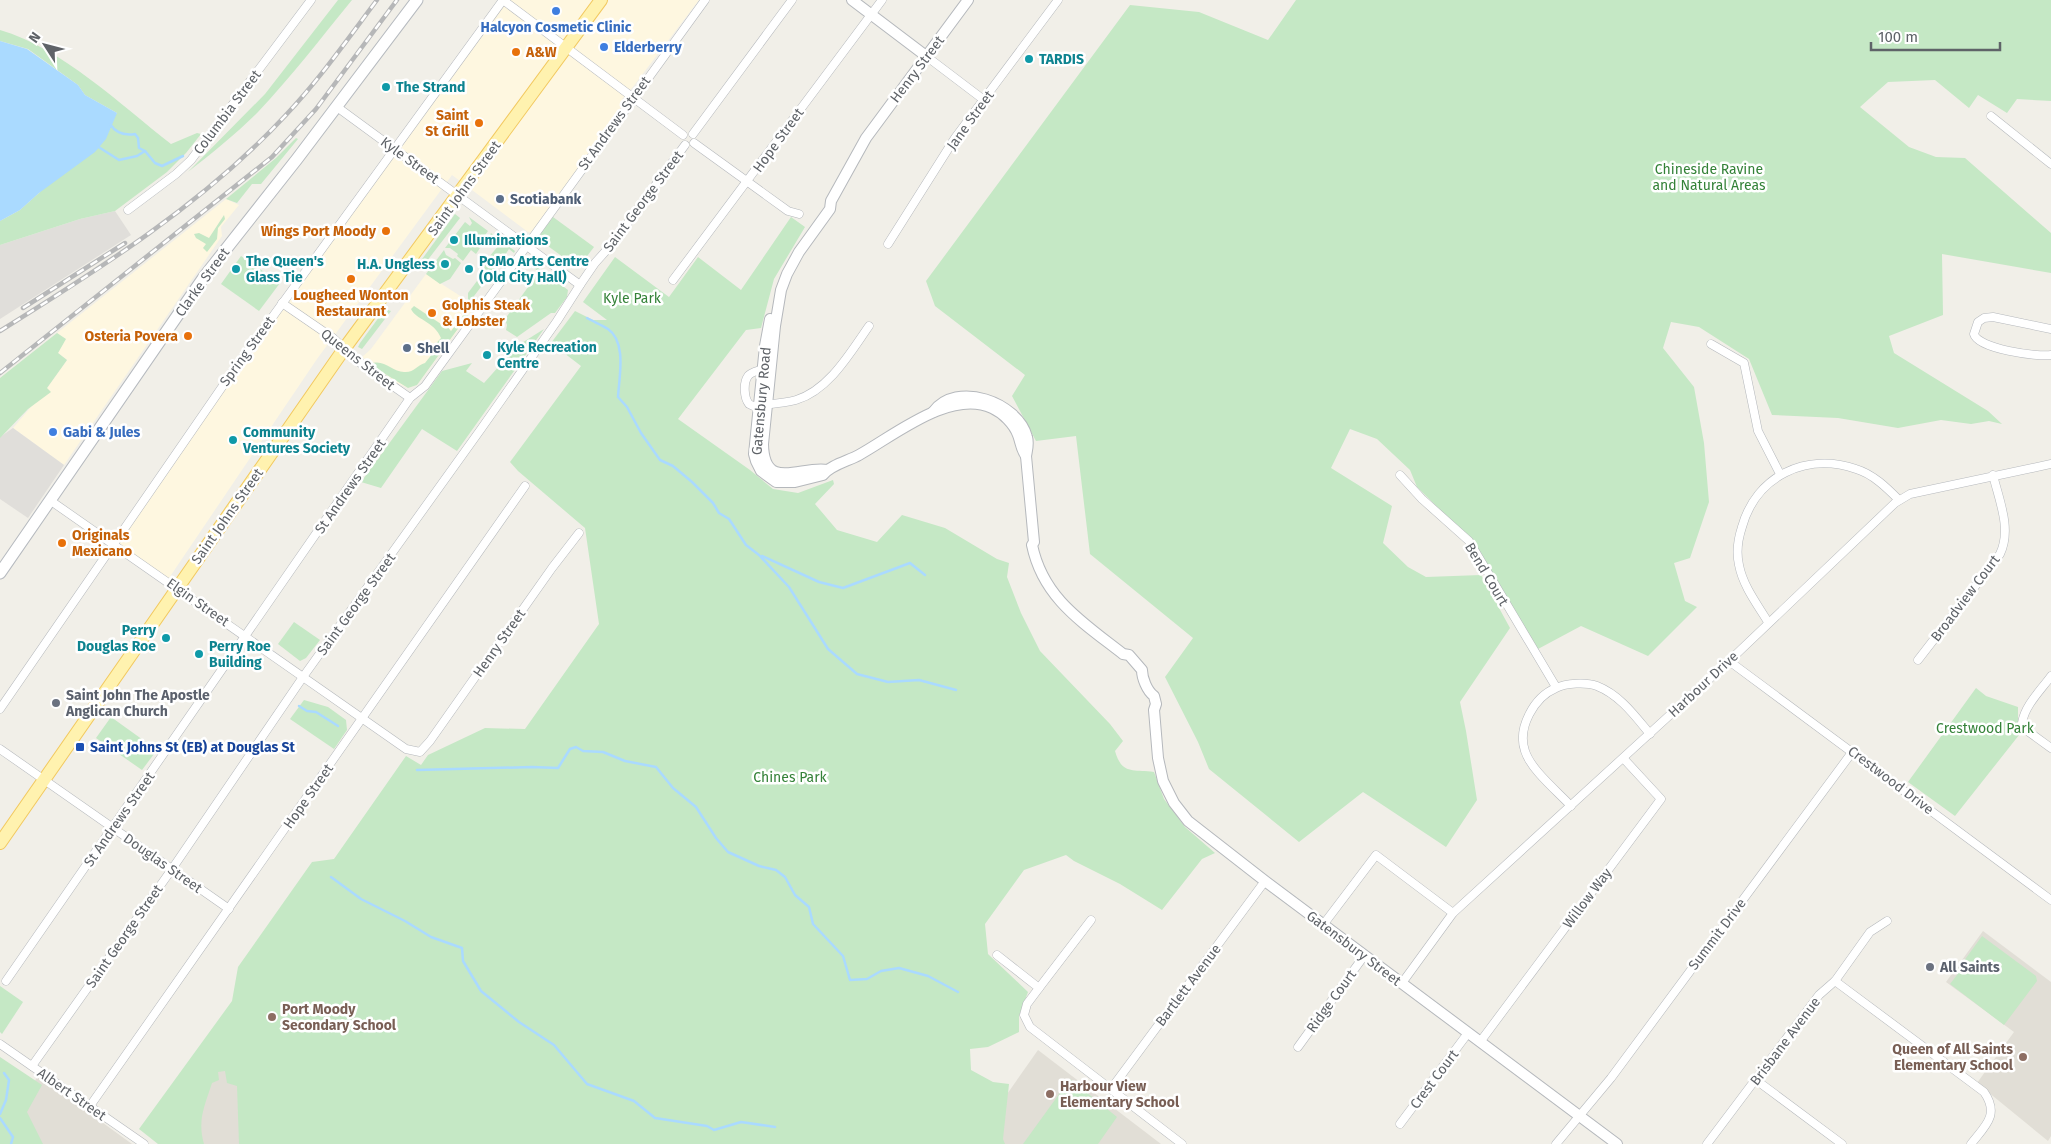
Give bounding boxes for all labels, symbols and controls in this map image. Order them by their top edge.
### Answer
marker: Halcyon Cosmetic Clinic [550,5,562,17]
place label: Halcyon Cosmetic Clinic [481,19,632,36]
north arrow [20,20,70,70]
scale bar [1871,20,2000,52]
text: 100 m [1878,28,1918,46]
text: N [25,29,44,46]
street label: Henry Street [887,32,949,106]
place label: Elderberry [614,39,682,56]
marker: Elderberry [598,41,610,53]
place label: A&W [525,44,557,61]
marker: A&W [510,46,522,58]
place label: TARDIS [1039,51,1084,68]
marker: TARDIS [1023,53,1035,65]
street label: Columbia Street [190,66,265,158]
street label: St Andrews Street [575,72,655,174]
place label: The Strand [396,79,465,96]
marker: The Strand [380,81,392,93]
street label: Jane Street [943,86,998,153]
street label: Hope Street [749,104,808,176]
place label: Saint St Grill [425,107,470,140]
marker: Saint St Grill [473,117,485,129]
street label: Kyle Street [377,133,443,188]
street label: Saint Johns Street [424,137,505,239]
street label: Saint George Street [600,147,688,255]
park label: Chineside Ravine and Natural Areas [1653,161,1766,194]
place label: Scotiabank [510,191,582,208]
marker: Scotiabank [494,193,506,205]
place label: Wings Port Moody [261,223,377,240]
marker: Wings Port Moody [380,225,392,237]
place label: Illuminations [464,232,549,249]
marker: Illuminations [448,234,460,246]
street label: Clarke Street [172,244,234,320]
place label: The Queen's Glass Tie [246,253,324,286]
place label: PoMo Arts Centre (Old City Hall) [479,253,589,286]
place label: H.A. Ungless [357,256,435,273]
marker: H.A. Ungless [439,258,451,270]
marker: The Queen's Glass Tie [230,263,242,275]
marker: PoMo Arts Centre (Old City Hall) [463,263,475,275]
marker: Lougheed Wonton Restaurant [345,273,357,285]
place label: Lougheed Wonton Restaurant [293,287,409,320]
park label: Kyle Park [603,290,662,307]
place label: Golphis Steak & Lobster [442,297,530,330]
marker: Golphis Steak & Lobster [426,307,438,319]
street label: Spring Street [216,312,279,390]
street label: Queens Street [317,325,399,394]
place label: Osteria Povera [84,328,178,345]
marker: Osteria Povera [182,330,194,342]
place label: Kyle Recreation Centre [497,339,597,372]
place label: Shell [417,340,450,357]
marker: Shell [401,342,413,354]
street label: Gatensbury Road [748,346,775,456]
marker: Kyle Recreation Centre [481,349,493,361]
place label: Gabi & Jules [63,424,141,441]
place label: Community Ventures Society [242,424,351,457]
marker: Gabi & Jules [47,426,59,438]
marker: Community Ventures Society [227,434,239,446]
street label: St Andrews Street [311,435,390,537]
street label: Saint Johns Street [188,464,267,568]
place label: Originals Mexicano [72,527,132,560]
marker: Originals Mexicano [56,537,68,549]
street label: Bend Court [1461,540,1513,610]
street label: Saint George Street [314,549,400,659]
street label: Broadview Court [1927,551,2004,645]
street label: Elgin Street [163,575,233,631]
street label: Henry Street [470,605,530,681]
place label: Perry Douglas Roe [77,622,157,655]
marker: Perry Douglas Roe [160,632,172,644]
place label: Perry Roe Building [209,638,271,671]
marker: Perry Roe Building [193,648,205,660]
street label: Harbour Drive [1665,648,1742,721]
place label: Saint John The Apostle Anglican Church [65,687,210,720]
marker: Saint John The Apostle Anglican Church [50,697,62,709]
park label: Crestwood Park [1936,720,2035,737]
place label: Saint Johns St (EB) at Douglas St [90,739,296,756]
marker: Saint Johns St (EB) at Douglas St [74,741,86,753]
street label: Crestwood Drive [1844,743,1937,818]
street label: Hope Street [280,760,338,832]
street label: St Andrews Street [80,768,159,870]
park label: Chines Park [753,769,828,786]
street label: Douglas Street [120,830,206,897]
street label: Willow Way [1559,865,1616,932]
street label: Saint George Street [82,881,167,991]
street label: Summit Drive [1685,895,1750,973]
street label: Gatensbury Street [1303,907,1405,990]
street label: Bartlett Avenue [1152,941,1225,1030]
place label: All Saints [1939,959,2000,976]
marker: All Saints [1924,961,1936,973]
street label: Ridge Court [1303,966,1360,1036]
street label: Brisbane Avenue [1747,994,1824,1089]
place label: Port Moody Secondary School [282,1001,397,1034]
marker: Port Moody Secondary School [266,1011,278,1023]
place label: Queen of All Saints Elementary School [1892,1041,2014,1074]
street label: Crest Court [1407,1046,1463,1112]
marker: Queen of All Saints Elementary School [2017,1051,2029,1063]
street label: Albert Street [34,1064,110,1125]
place label: Harbour View Elementary School [1060,1078,1180,1111]
marker: Harbour View Elementary School [1044,1088,1056,1100]

